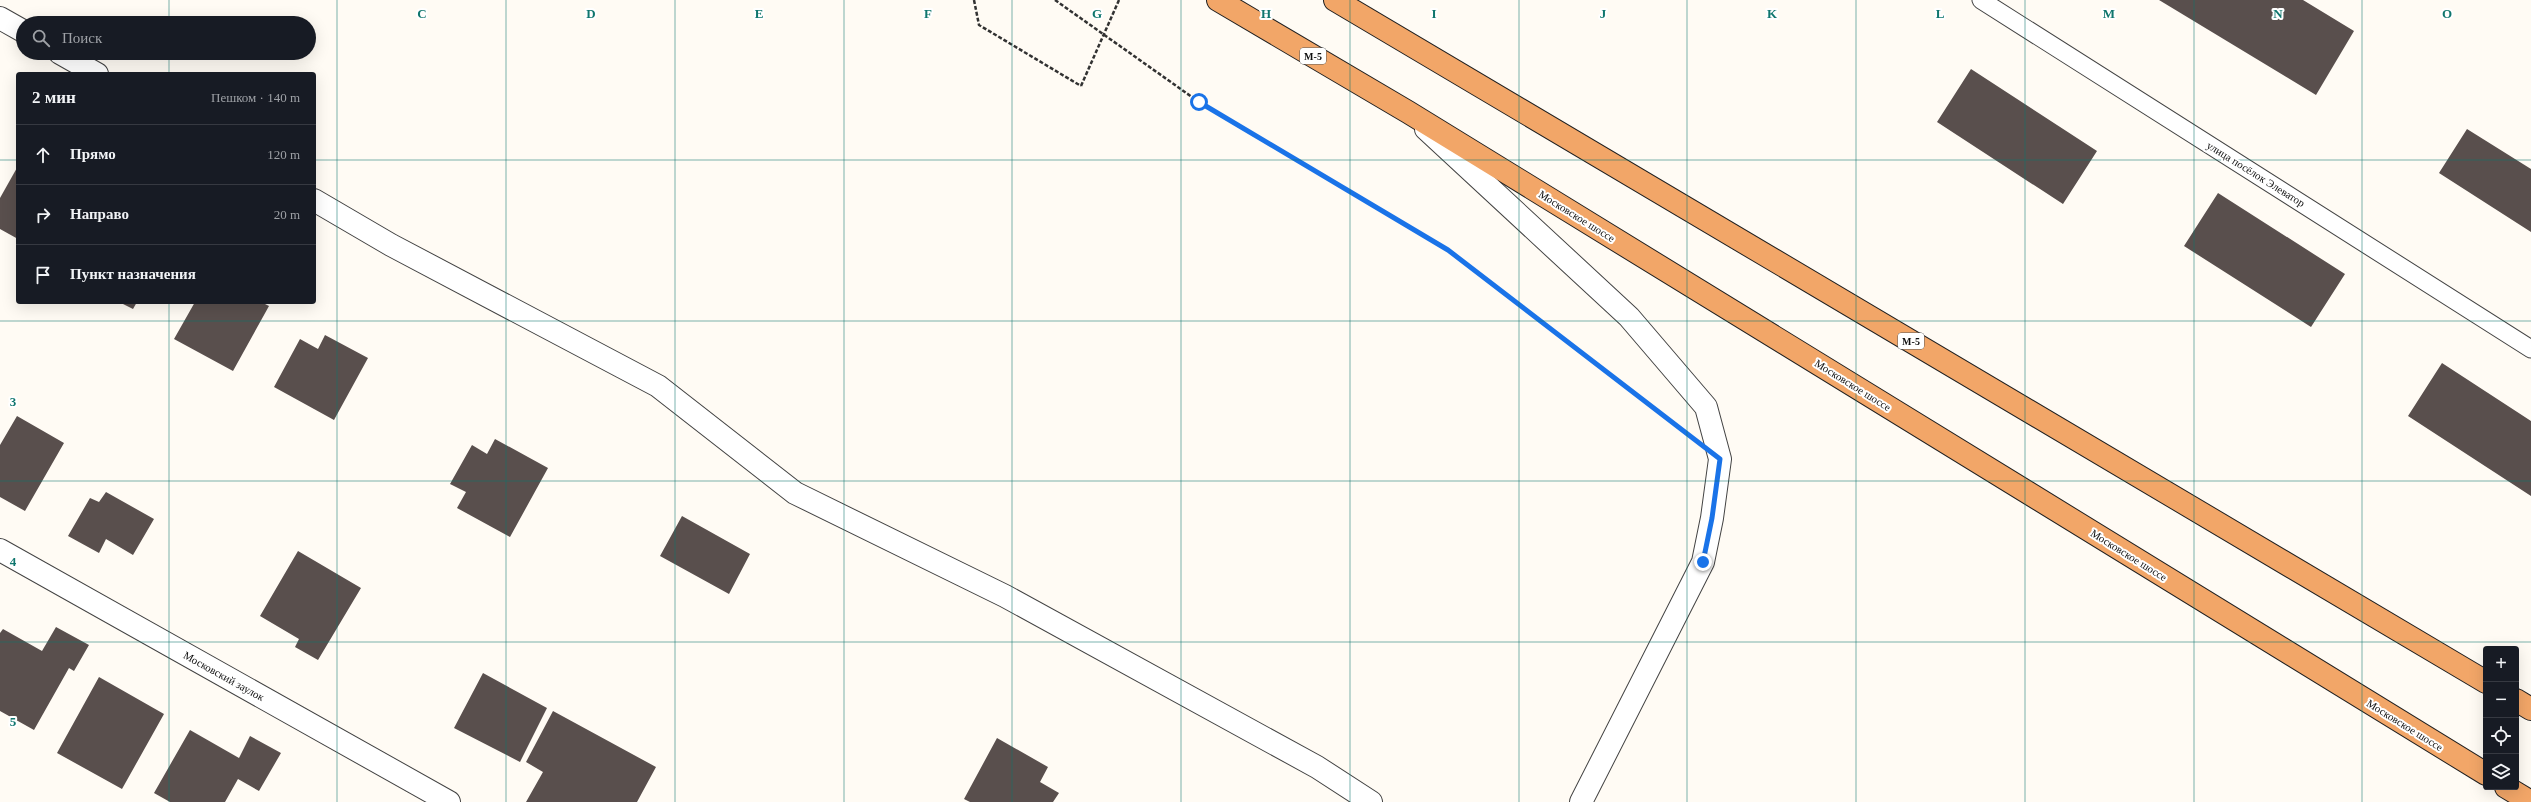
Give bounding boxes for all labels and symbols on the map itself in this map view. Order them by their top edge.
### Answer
text: C [417,6,427,21]
text: D [586,6,596,21]
text: E [755,6,763,21]
text: F [924,6,932,21]
text: G [1092,6,1102,21]
text: H [1261,6,1271,21]
text: I [1431,6,1437,21]
text: J [1600,6,1607,21]
text: K [1767,6,1778,21]
text: L [1936,6,1945,21]
text: M [2103,6,2115,21]
text: N [2273,6,2283,21]
text: O [2442,6,2452,21]
road number: М-5 [1300,48,1326,64]
route start [1190,93,1208,111]
street label: улица посёлок Элеватор [2205,139,2308,209]
street label: Московское шоссе [1537,188,1617,244]
road number: М-5 [1898,333,1924,349]
street label: Московское шоссе [1813,357,1893,413]
text: 3 [10,394,17,409]
street label: Московское шоссе [2089,527,2169,583]
route end [1694,553,1712,571]
text: 4 [10,554,17,569]
street label: Московский заулок [182,649,267,703]
street label: Московское шоссе [2365,697,2445,753]
text: 5 [10,714,17,729]

